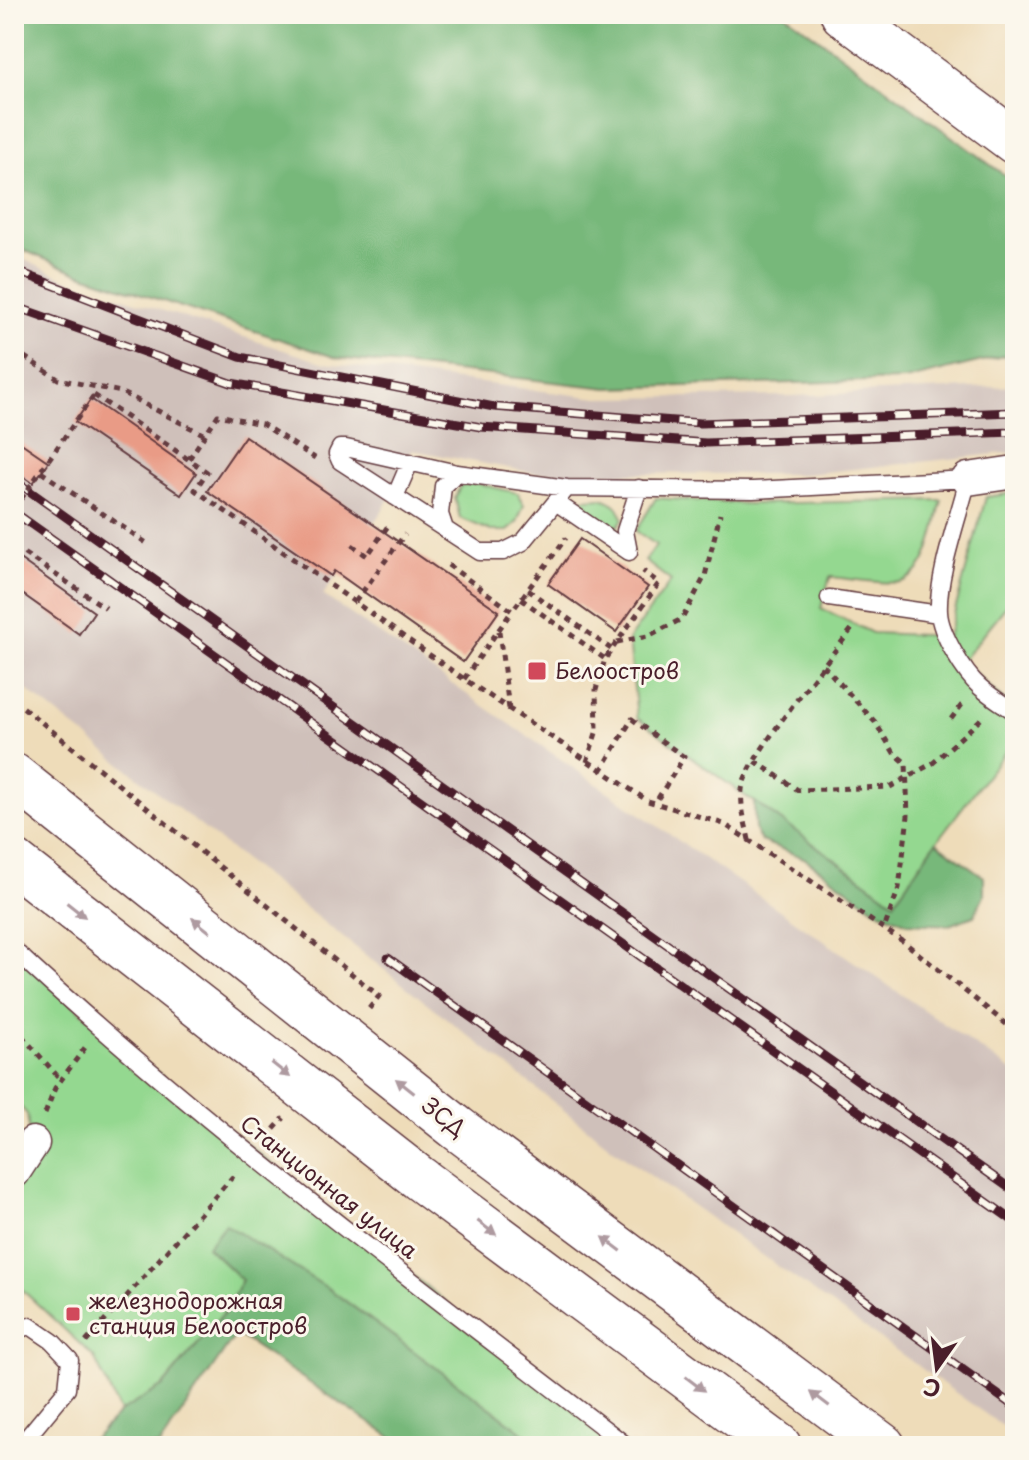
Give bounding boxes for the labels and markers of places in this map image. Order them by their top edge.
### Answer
place label: Белоостров [555,653,679,686]
marker: Белоостров [526,660,548,682]
place label: железнодорожная станция Белоостров [88,1283,307,1341]
marker: железнодорожная станция Белоостров [64,1305,82,1323]

